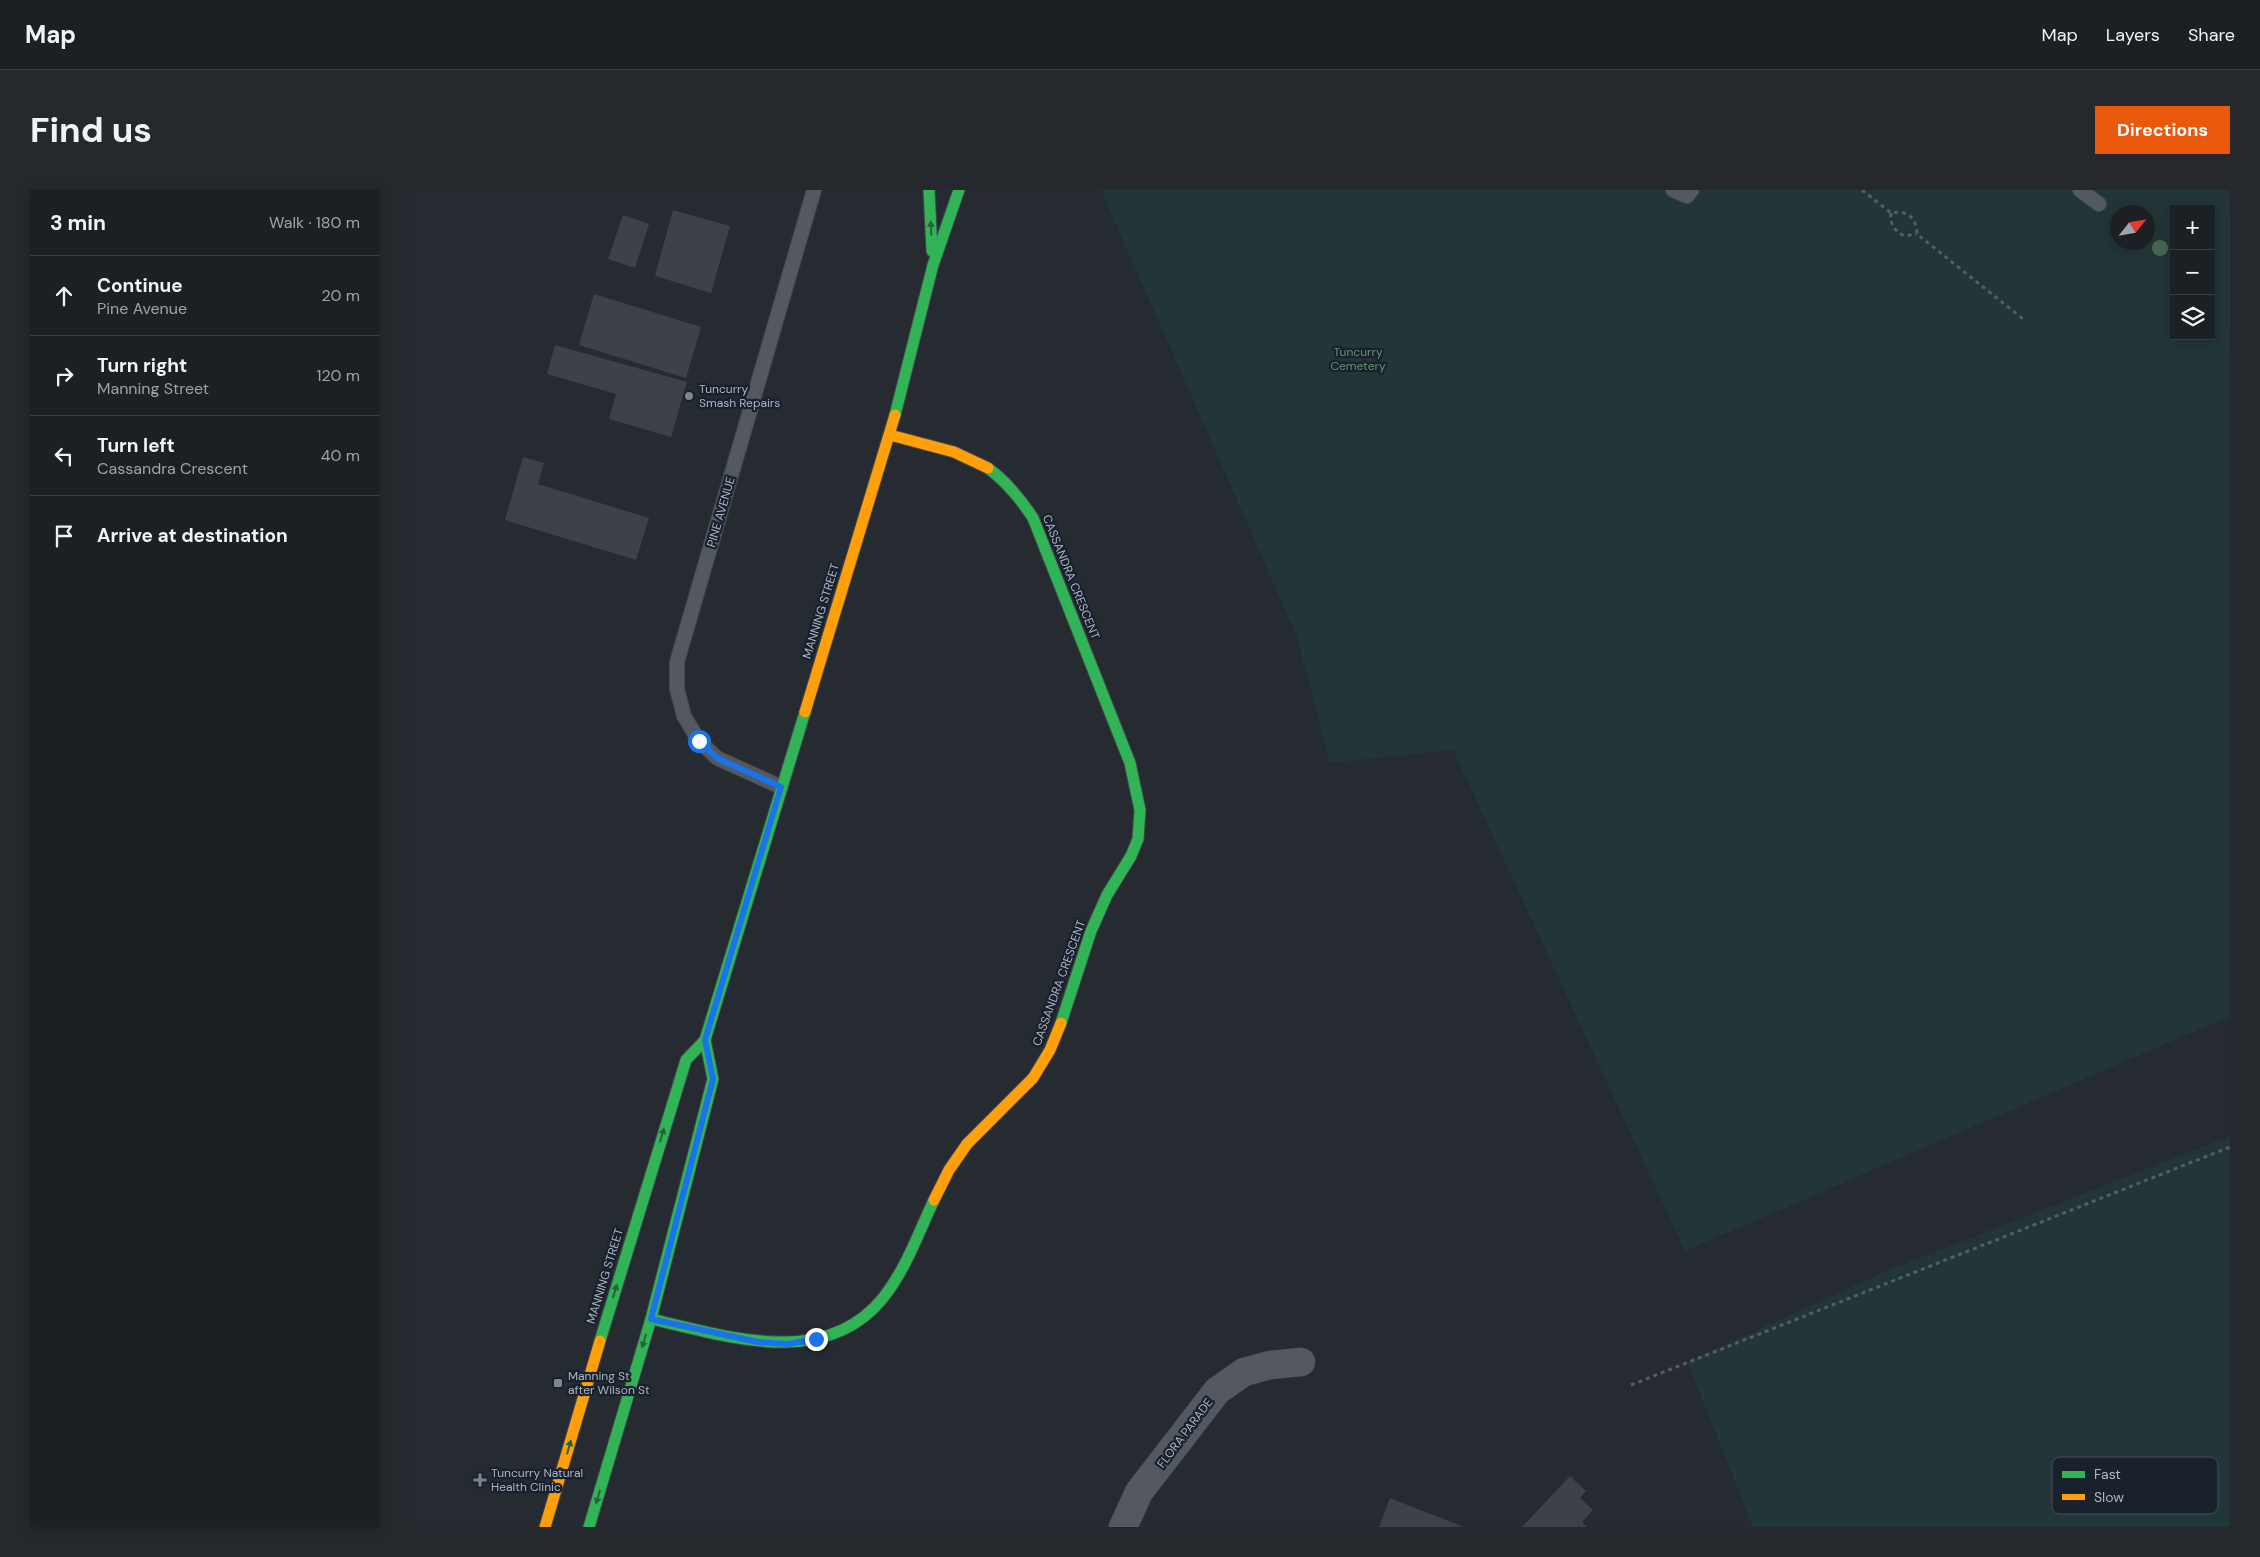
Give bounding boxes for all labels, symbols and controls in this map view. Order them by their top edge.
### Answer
text: Map [25,19,76,50]
text: Map [2042,23,2078,47]
text: Layers [2106,23,2160,47]
text: Share [2188,23,2235,47]
button: Directions [2095,106,2230,154]
text: Find us [30,107,152,153]
north arrow [2110,205,2155,250]
map controls [2170,205,2215,340]
button: + [2170,205,2215,250]
text: 3 min [50,209,106,237]
text: Walk · 180 m [269,212,360,233]
one-way arrow [926,219,934,235]
button: − [2170,250,2215,295]
text: Continue [97,273,183,298]
icon: ahead [50,282,78,310]
text: 20 m [321,285,360,306]
button: layers [2170,295,2215,340]
text: Pine Avenue [97,298,187,319]
park label: Tuncurry Cemetery [1330,344,1386,374]
text: Turn right [97,353,187,378]
icon: right [50,362,78,390]
text: 120 m [316,365,360,386]
text: Manning Street [97,378,209,399]
place label: Tuncurry Smash Repairs [699,381,780,411]
marker: Tuncurry Smash Repairs [683,390,695,402]
text: Turn left [97,433,175,458]
icon: left [50,442,78,470]
text: 40 m [321,445,360,466]
text: Cassandra Crescent [97,458,248,479]
street label: PINE AVENUE [703,475,739,549]
street label: CASSANDRA CRESCENT [1039,512,1103,642]
icon: arrive [50,522,78,550]
text: Arrive at destination [97,523,288,548]
street label: MANNING STREET [799,561,843,661]
route start [688,730,711,753]
street label: CASSANDRA CRESCENT [1029,918,1089,1048]
one-way arrow [659,1128,667,1143]
street label: MANNING STREET [583,1226,627,1326]
one-way arrow [611,1283,619,1298]
route end [805,1328,828,1351]
one-way arrow [640,1334,648,1349]
place label: Manning St after Wilson St [568,1368,650,1398]
marker: Manning St after Wilson St [552,1377,564,1389]
street label: FLORA PARADE [1153,1395,1217,1471]
one-way arrow [565,1439,573,1454]
legend [2052,1457,2218,1514]
place label: Tuncurry Natural Health Clinic [491,1465,583,1495]
text: Fast [2094,1465,2121,1483]
marker: Tuncurry Natural Health Clinic [473,1473,487,1487]
text: Slow [2094,1488,2124,1506]
one-way arrow [594,1490,602,1505]

